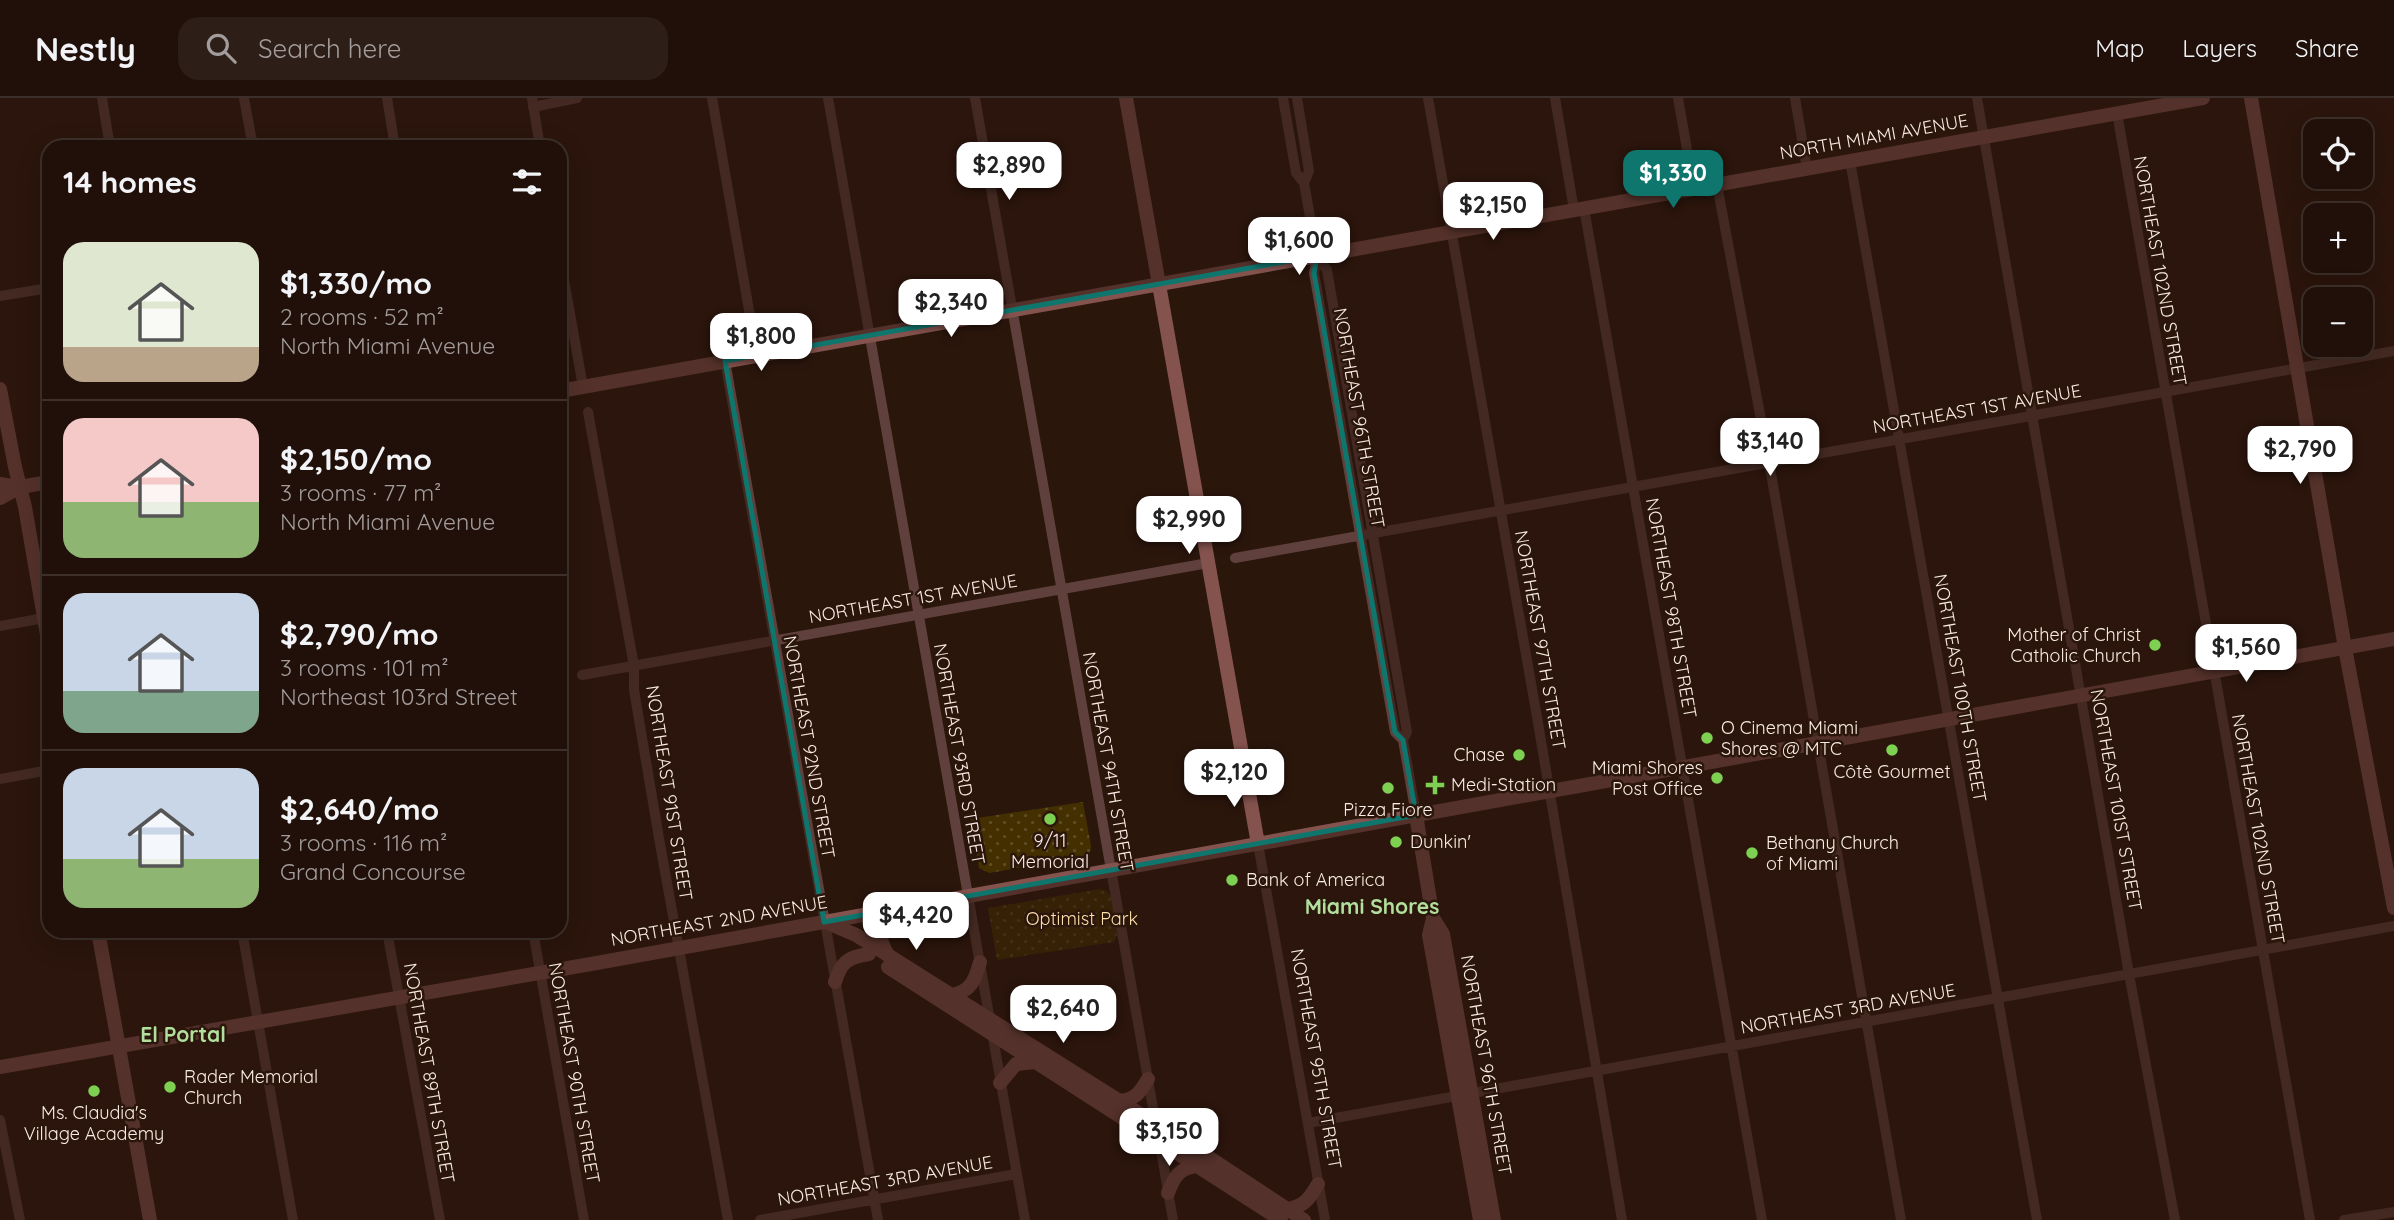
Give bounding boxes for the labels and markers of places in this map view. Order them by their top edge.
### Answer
pin: $2,890 [952,142,1066,202]
pin: $1,330 [1616,150,1730,210]
pin: $2,150 [1436,183,1550,242]
pin: $1,600 [1242,218,1356,277]
pin: $2,340 [894,280,1008,339]
pin: $1,800 [704,314,818,373]
pin: $3,140 [1713,418,1827,478]
pin: $2,790 [2243,426,2357,486]
pin: $2,990 [1132,496,1246,556]
place label: Mother of Christ Catholic Church [2007,623,2141,667]
pin: $1,560 [2189,624,2303,684]
marker: Mother of Christ Catholic Church [2147,637,2163,653]
place label: O Cinema Miami Shores @ MTC [1721,716,1858,760]
marker: O Cinema Miami Shores @ MTC [1699,730,1715,746]
marker: Côtè Gourmet [1884,742,1900,758]
place label: Chase [1454,743,1505,766]
marker: Chase [1511,747,1527,763]
pin: $2,120 [1177,750,1291,809]
place label: Miami Shores Post Office [1592,756,1703,800]
place label: Côtè Gourmet [1834,760,1950,783]
marker: Miami Shores Post Office [1709,770,1725,786]
place label: Medi-Station [1451,773,1556,796]
marker: Medi-Station [1425,775,1445,795]
marker: Pizza Fiore [1380,780,1396,796]
place label: Pizza Fiore [1343,798,1433,821]
marker: 9/11 Memorial [1042,811,1058,827]
place label: 9/11 Memorial [1011,829,1089,873]
place label: Dunkin' [1410,830,1471,853]
place label: Bethany Church of Miami [1766,831,1899,875]
marker: Dunkin' [1388,834,1404,850]
marker: Bethany Church of Miami [1744,845,1760,861]
place label: Bank of America [1246,868,1385,891]
marker: Bank of America [1224,872,1240,888]
pin: $4,420 [859,892,973,952]
pin: $2,640 [1006,986,1120,1045]
place label: Rader Memorial Church [184,1065,318,1109]
marker: Rader Memorial Church [162,1079,178,1095]
marker: Ms. Claudia's Village Academy [86,1083,102,1099]
place label: Ms. Claudia's Village Academy [24,1101,164,1145]
pin: $3,150 [1112,1108,1226,1168]

